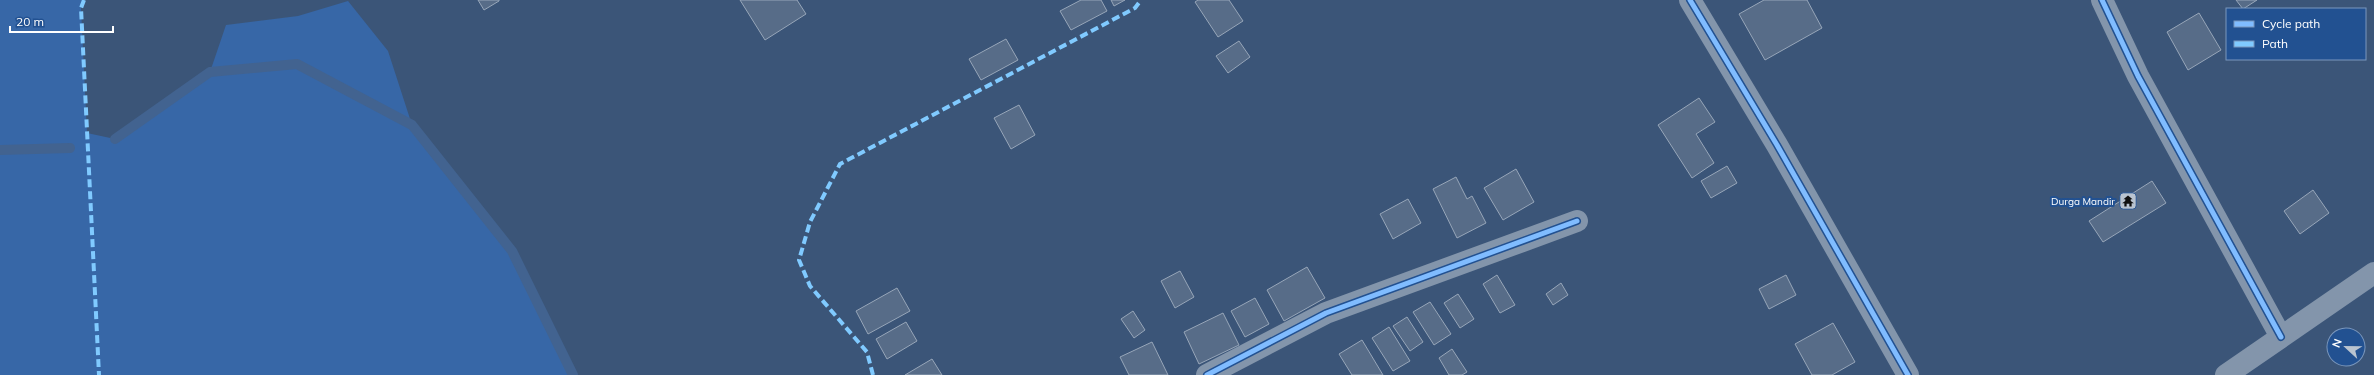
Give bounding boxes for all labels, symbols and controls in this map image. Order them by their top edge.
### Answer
scale bar [10,8,113,34]
legend [2226,8,2366,60]
text: 20 m [16,14,44,29]
text: Cycle path [2262,16,2320,31]
text: Path [2262,36,2288,51]
temple icon: Durga Mandir [2118,191,2138,211]
place label: Durga Mandir [2051,195,2115,208]
north arrow [2326,327,2366,367]
text: N [2329,337,2345,350]

